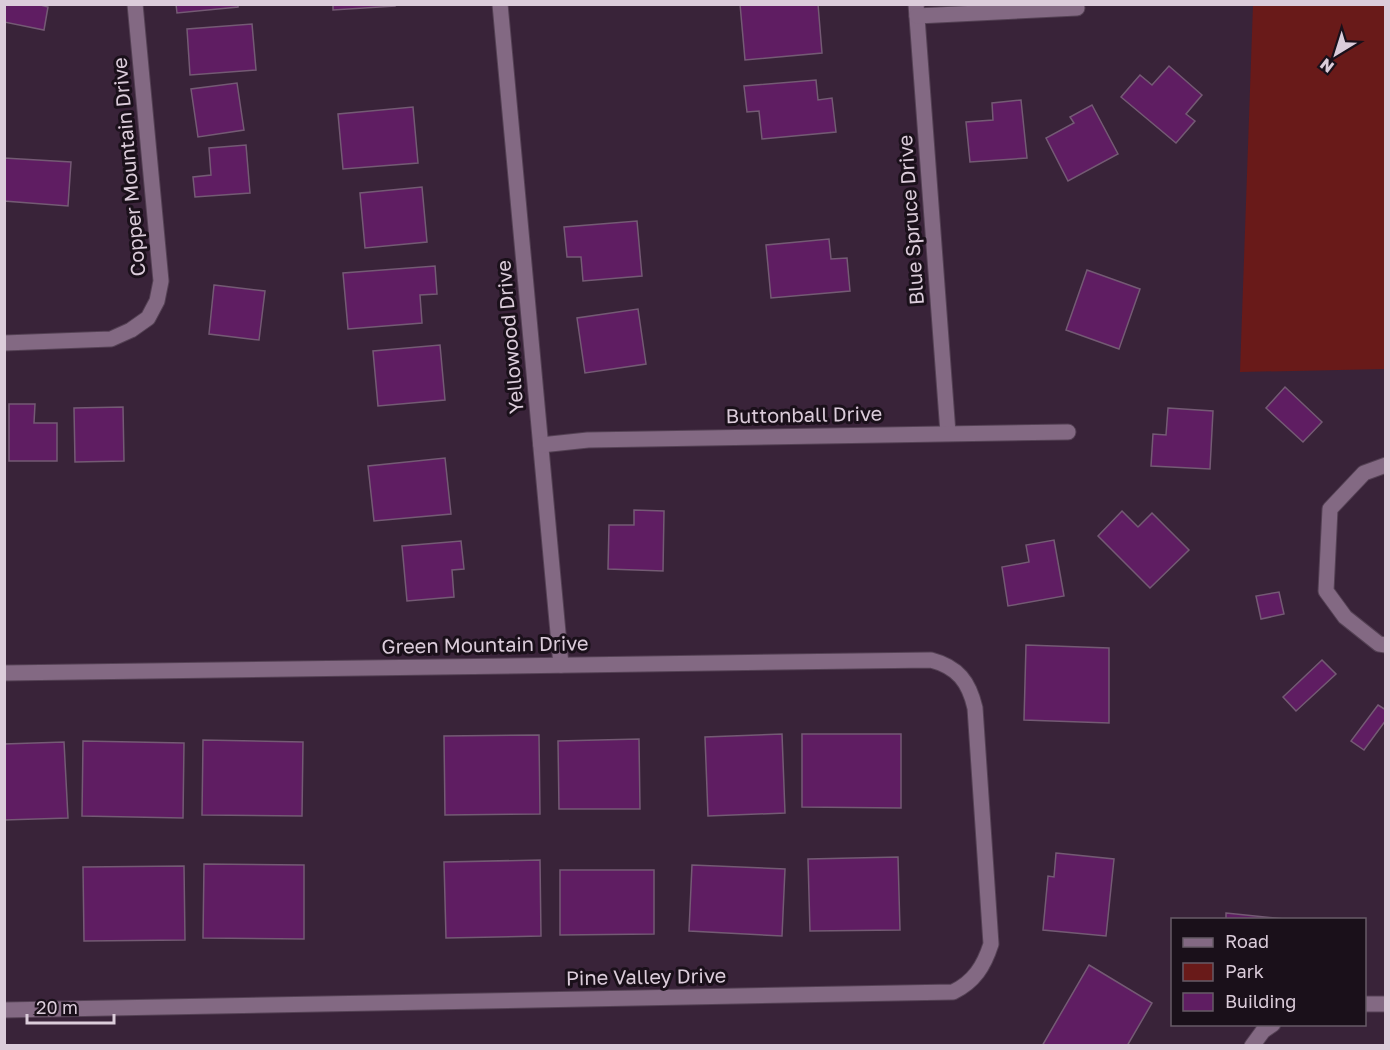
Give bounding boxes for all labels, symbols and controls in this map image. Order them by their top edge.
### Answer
north arrow [1306,24,1366,84]
text: N [1316,54,1338,77]
street label: Copper Mountain Drive [106,57,150,277]
street label: Blue Spruce Drive [892,134,928,306]
street label: Yellowood Drive [490,259,528,415]
street label: Buttonball Drive [726,401,882,427]
street label: Green Mountain Drive [381,630,589,658]
legend [1171,918,1366,1026]
text: Road [1225,930,1269,952]
text: Park [1225,960,1264,982]
street label: Pine Valley Drive [566,963,726,989]
scale bar [27,987,114,1025]
text: Building [1225,990,1296,1012]
text: 20 m [36,996,78,1018]

